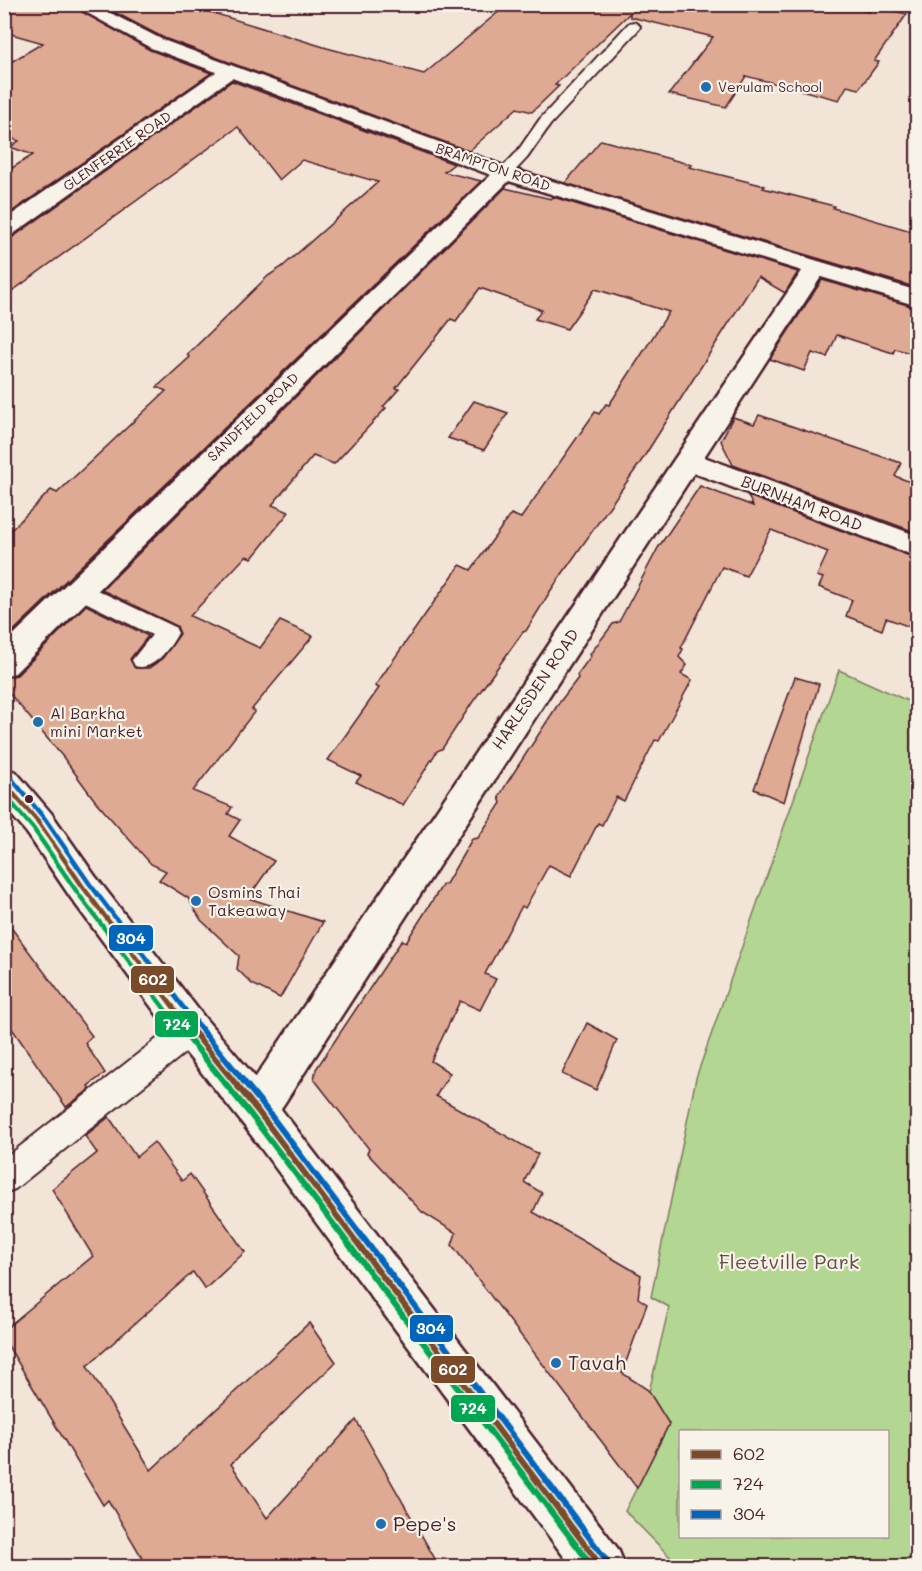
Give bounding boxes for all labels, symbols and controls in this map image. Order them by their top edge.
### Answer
place label: Verulam School [718,77,822,96]
marker: Verulam School [699,80,713,94]
street label: GLENFERRIE ROAD [59,106,175,195]
street label: BRAMPTON ROAD [433,138,553,195]
street label: SANDFIELD ROAD [203,368,303,465]
street label: BURNHAM ROAD [739,470,866,535]
street label: HARLESDEN ROAD [486,624,583,753]
place label: Al Barkha mini Market [50,702,143,741]
marker: Al Barkha mini Market [31,715,45,729]
unlabelled marker [23,793,35,805]
place label: Osmins Thai Takeaway [208,881,301,920]
marker: Osmins Thai Takeaway [189,894,203,908]
line badge: 304 [108,924,154,952]
text: 304 [116,927,146,948]
line badge: 602 [130,965,175,994]
text: 602 [139,968,168,989]
line badge: 724 [154,1010,199,1038]
text: 724 [163,1013,191,1034]
park label: Fleetville Park [719,1248,859,1274]
line badge: 304 [409,1314,454,1343]
text: 304 [416,1317,446,1338]
place label: Tavah [568,1349,626,1375]
line badge: 602 [430,1355,476,1384]
marker: Tavah [549,1356,563,1370]
text: 602 [439,1358,468,1379]
line badge: 724 [450,1394,496,1423]
text: 724 [459,1397,487,1418]
legend [679,1430,889,1538]
text: 602 [733,1441,765,1465]
text: 724 [733,1471,764,1495]
text: 304 [733,1501,766,1525]
place label: Pepe's [393,1510,456,1536]
marker: Pepe's [374,1517,388,1531]

